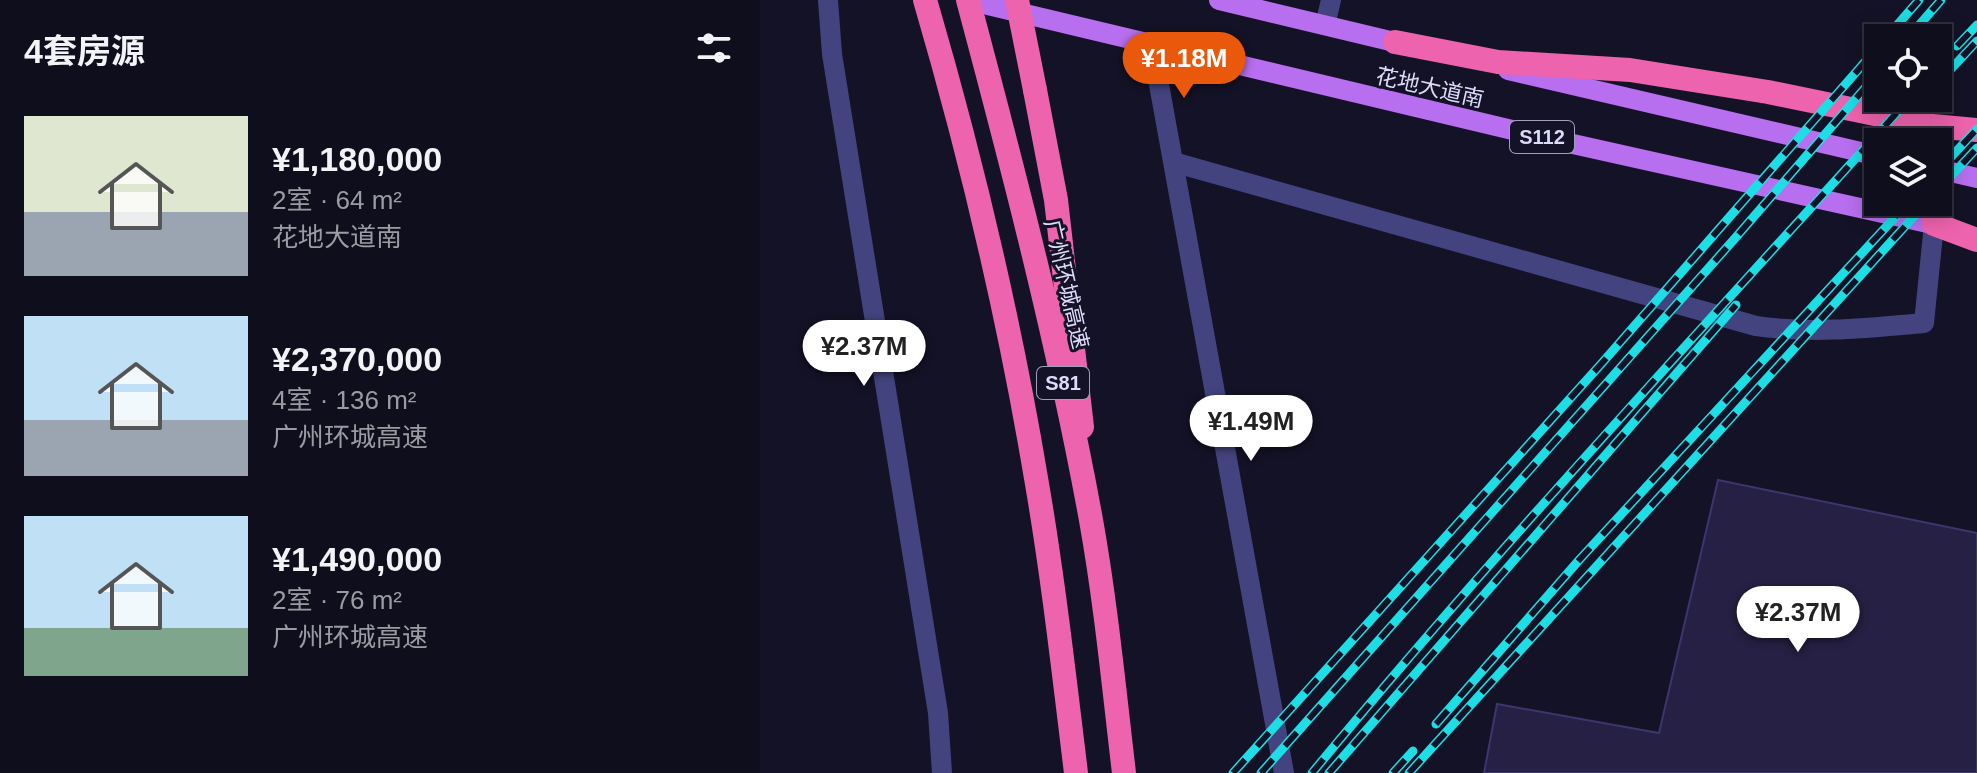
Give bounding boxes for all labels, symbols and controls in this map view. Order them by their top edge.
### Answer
map controls [1864,24,1952,216]
button: locate [1864,24,1952,112]
icon: filters [692,26,736,70]
text: 4套房源 [24,32,145,70]
pin: ¥1.18M [1119,32,1249,100]
text: ¥1.18M [1141,43,1227,73]
street label: 花地大道南 [1373,63,1486,112]
road number: S112 [1510,121,1574,153]
button: layers [1864,128,1952,216]
text: ¥1,180,000 [272,140,442,178]
icon: home [88,148,184,244]
text: 2室 · 64 m² [272,185,402,215]
street label: 广州环城高速 [1039,217,1094,351]
text: 花地大道南 [272,222,402,252]
pin: ¥2.37M [799,320,929,388]
text: ¥2.37M [821,331,907,361]
text: ¥2,370,000 [272,340,442,378]
icon: home [88,348,184,444]
road number: S81 [1037,367,1089,399]
text: 4室 · 136 m² [272,385,417,415]
pin: ¥1.49M [1186,395,1316,463]
text: ¥1.49M [1208,406,1294,436]
text: 广州环城高速 [272,422,428,452]
text: ¥1,490,000 [272,540,442,578]
icon: home [88,548,184,644]
text: 2室 · 76 m² [272,585,402,615]
pin: ¥2.37M [1733,586,1863,654]
text: ¥2.37M [1755,597,1841,627]
text: 广州环城高速 [272,622,428,652]

